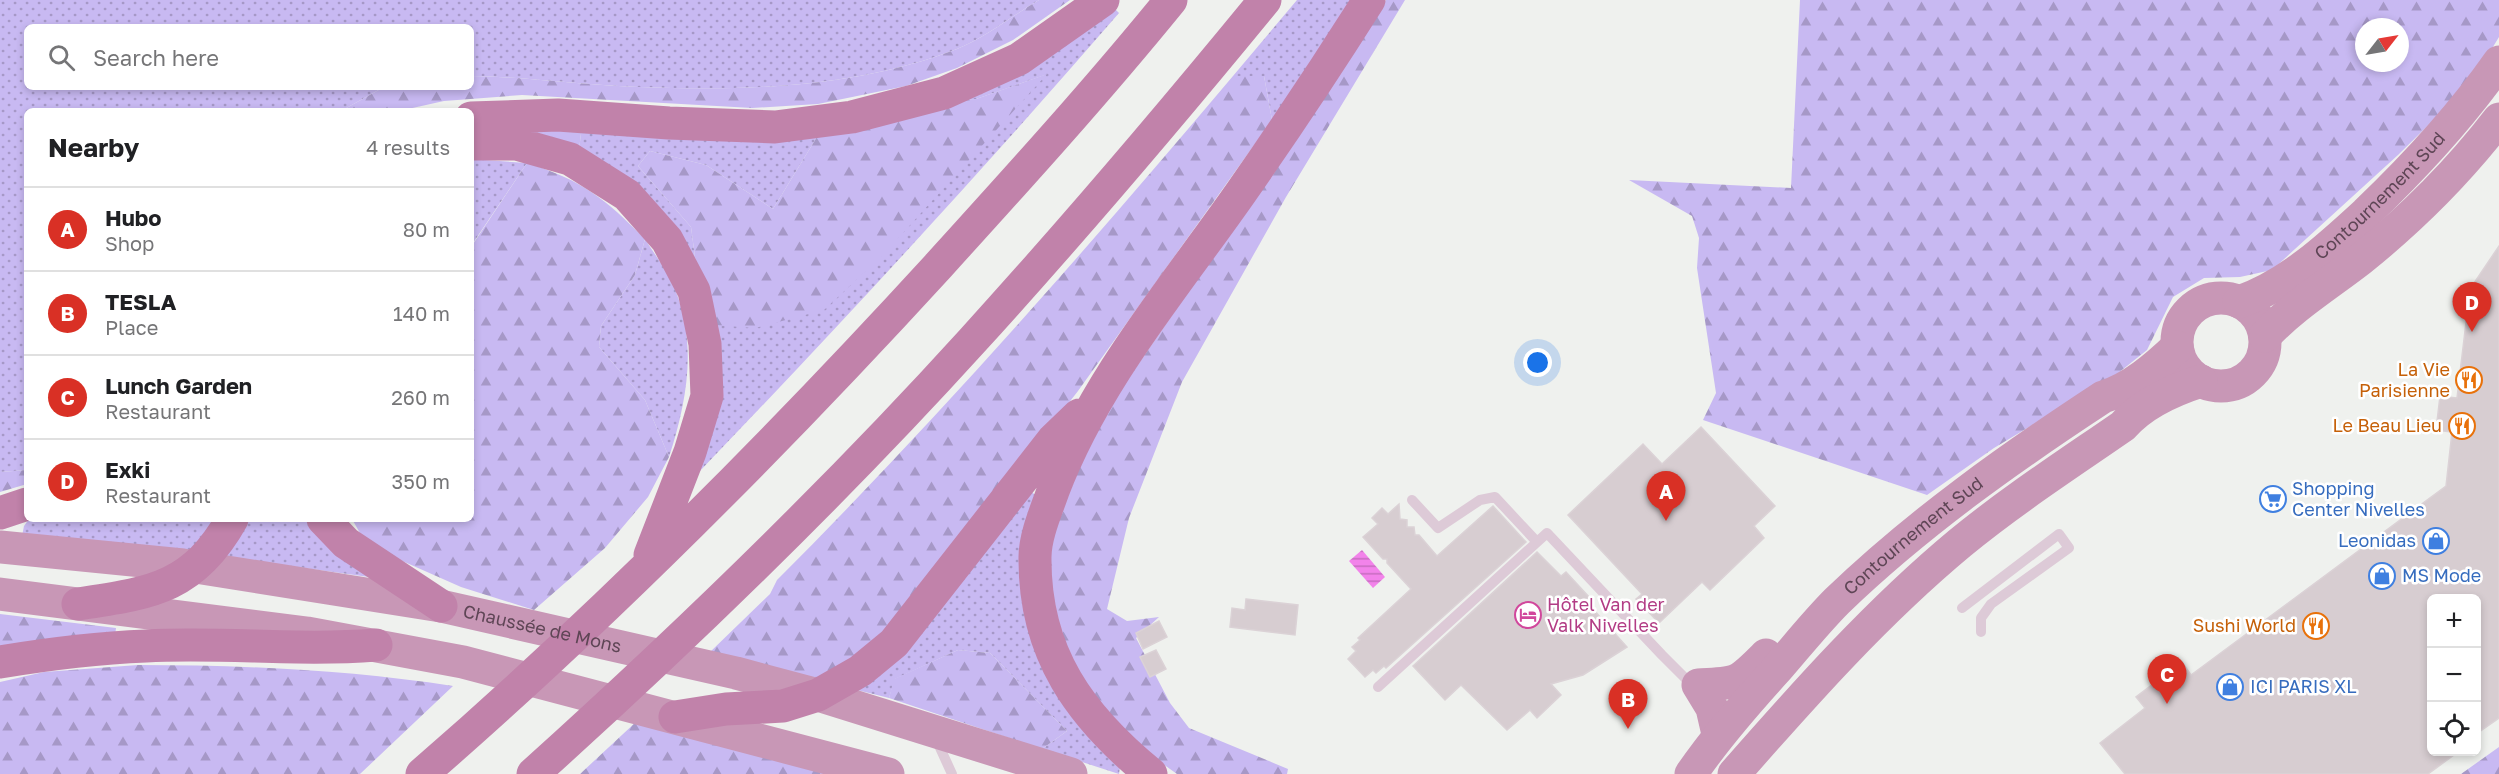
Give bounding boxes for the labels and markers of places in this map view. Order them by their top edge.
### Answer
pin: D [2452,282,2492,332]
place label: La Vie Parisienne [2359,358,2450,401]
restaurant icon: La Vie Parisienne [2454,365,2484,395]
restaurant icon: Le Beau Lieu [2447,411,2477,441]
place label: Le Beau Lieu [2333,414,2442,436]
pin: A [1646,472,1686,521]
place label: Shopping Center Nivelles [2292,477,2425,520]
supermarket icon: Shopping Center Nivelles [2258,484,2288,514]
shop icon: Leonidas [2421,526,2451,556]
place label: Leonidas [2338,529,2416,551]
shop icon: MS Mode [2367,561,2397,591]
place label: MS Mode [2402,564,2481,586]
place label: Hôtel Van der Valk Nivelles [1547,593,1665,636]
hotel icon: Hôtel Van der Valk Nivelles [1513,600,1543,630]
restaurant icon: Sushi World [2301,611,2331,641]
place label: Sushi World [2193,614,2296,636]
pin: C [2148,654,2186,704]
shop icon: ICI PARIS XL [2215,672,2245,702]
place label: ICI PARIS XL [2250,675,2357,697]
pin: B [1608,680,1648,729]

